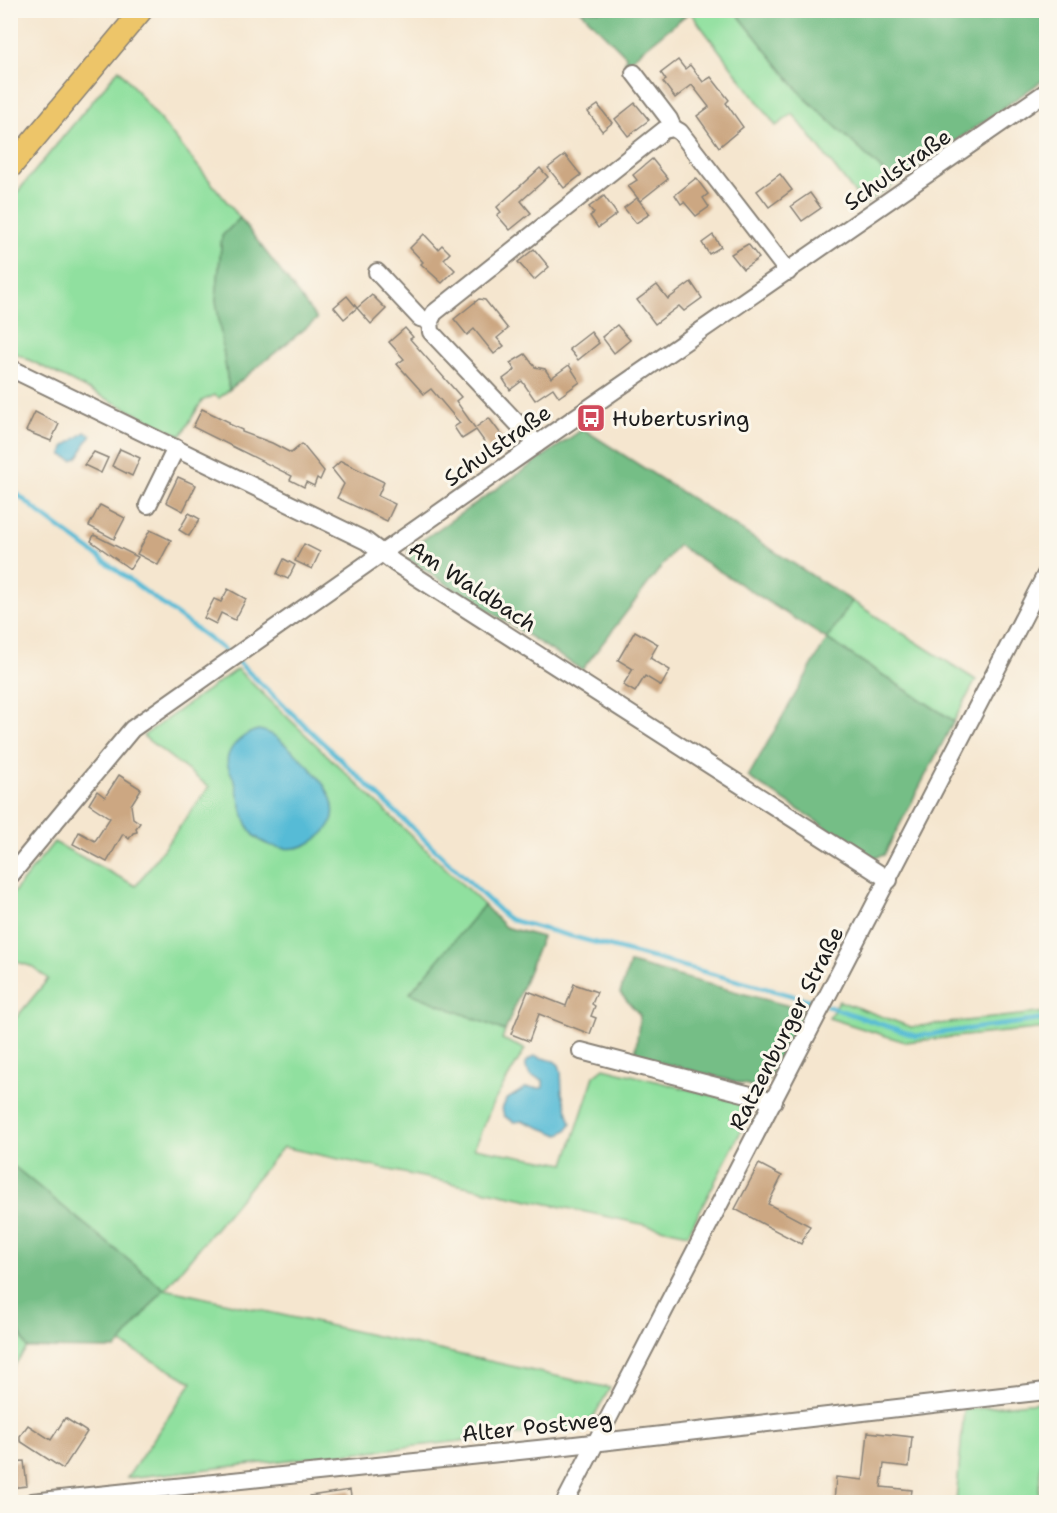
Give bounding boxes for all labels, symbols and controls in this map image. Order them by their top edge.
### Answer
street label: Schulstraße [838,122,957,217]
street label: Schulstraße [438,398,557,493]
bus stop icon: Hubertusring [575,402,607,434]
place label: Hubertusring [612,404,750,433]
street label: Am Waldbach [403,534,542,639]
street label: Ratzenburger Straße [722,921,850,1135]
street label: Alter Postweg [461,1404,614,1449]

